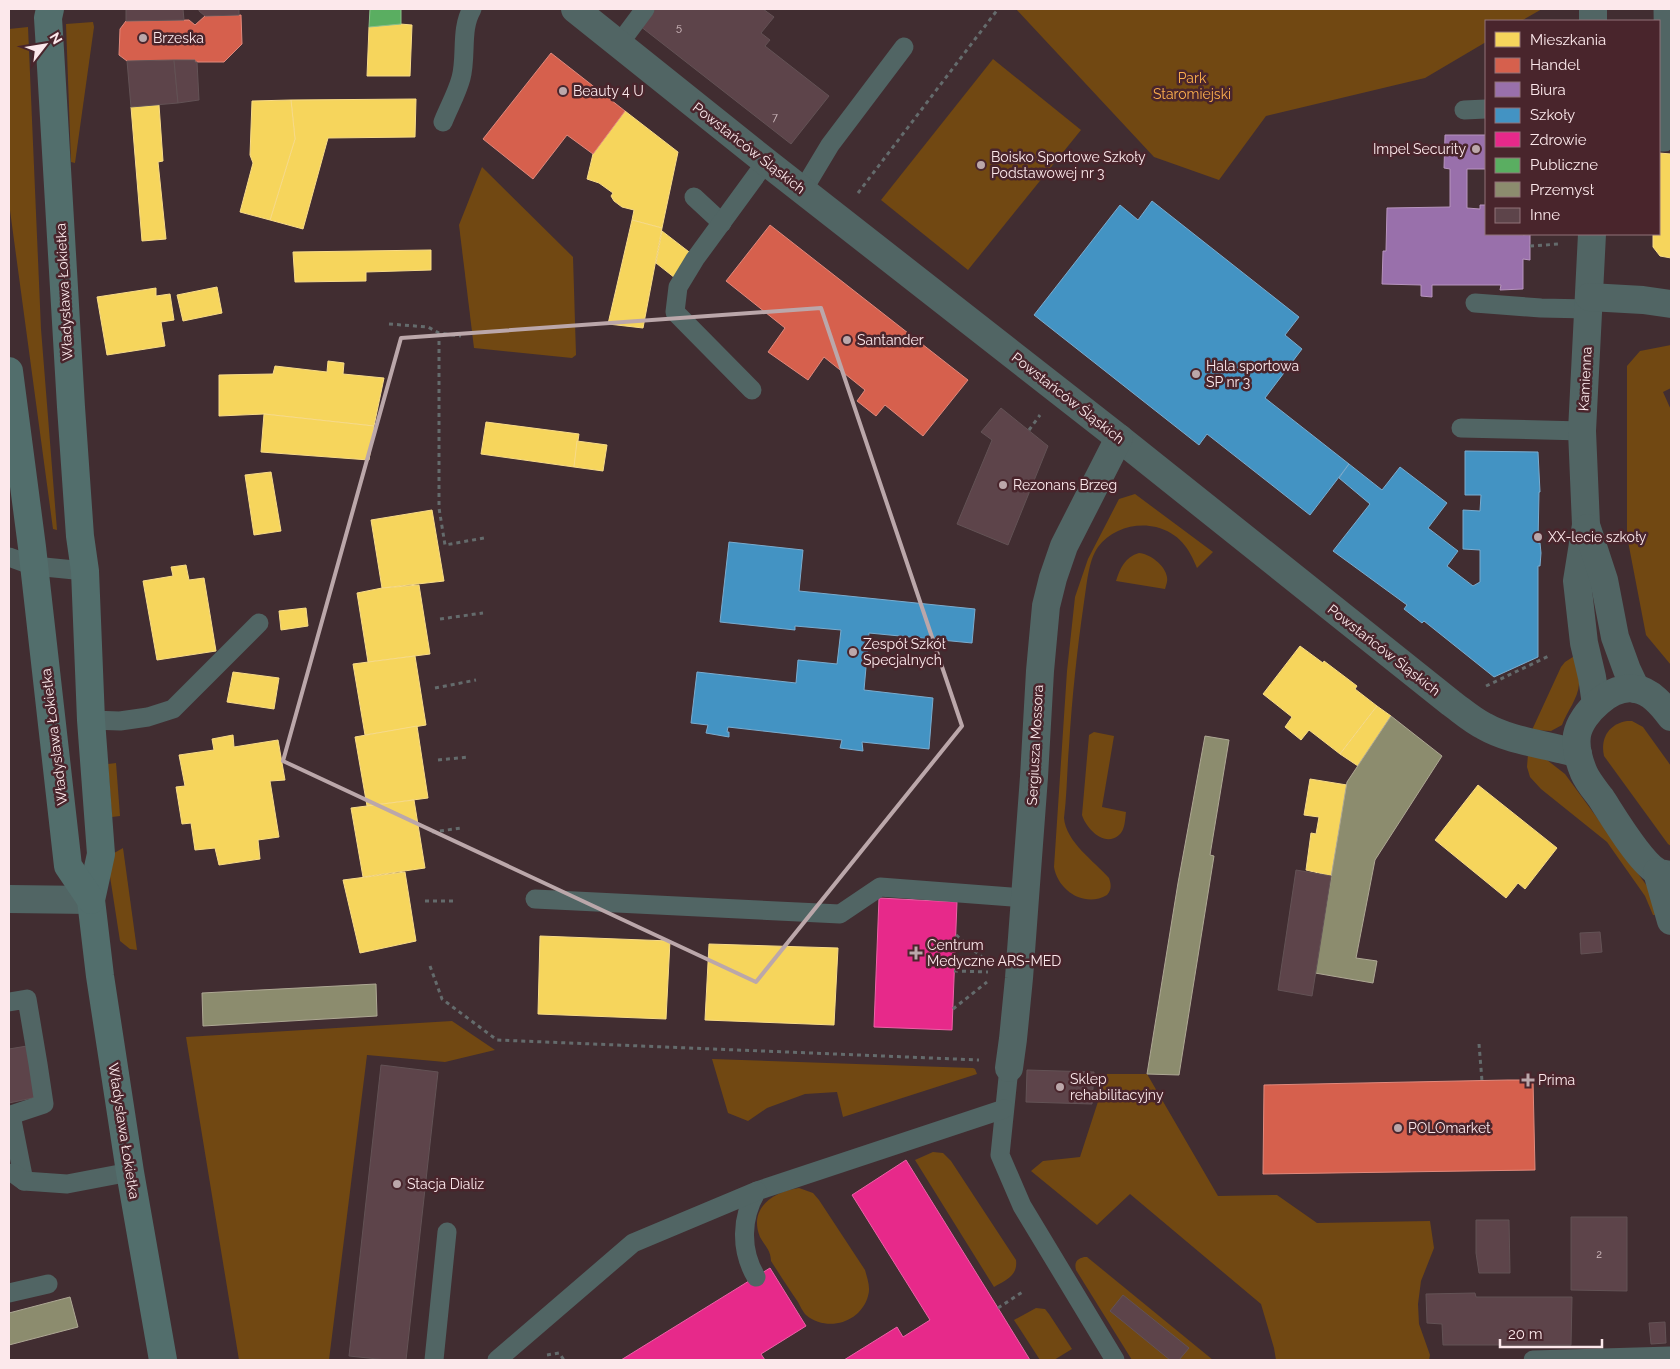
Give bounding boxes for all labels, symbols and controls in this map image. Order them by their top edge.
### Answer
north arrow [20,20,70,70]
legend [1485,20,1660,235]
house number: 5 [676,21,682,34]
text: N [47,30,66,47]
place label: Brzeska [153,30,204,46]
text: Mieszkania [1530,31,1606,49]
marker: Brzeska [137,32,149,44]
text: Handel [1530,56,1581,74]
park label: Park Staromiejski [1153,70,1231,102]
text: Biura [1530,81,1566,99]
place label: Beauty 4 U [573,83,644,99]
marker: Beauty 4 U [557,85,569,97]
street label: Powstańców Śląskich [690,98,809,197]
text: Szkoły [1530,106,1575,124]
house number: 7 [772,111,778,124]
text: Zdrowie [1530,131,1587,149]
place label: Impel Security [1373,141,1466,157]
marker: Impel Security [1470,143,1482,155]
place label: Boisko Sportowe Szkoły Podstawowej nr 3 [991,149,1146,181]
text: Publiczne [1530,156,1598,174]
marker: Boisko Sportowe Szkoły Podstawowej nr 3 [975,159,987,171]
text: Przemysł [1530,181,1594,199]
text: Inne [1530,206,1560,224]
street label: Władysława Łokietka [52,223,76,361]
place label: Santander [857,332,924,348]
marker: Santander [841,334,853,346]
street label: Kamienna [1575,346,1595,412]
street label: Powstańców Śląskich [1009,348,1128,447]
place label: Hala sportowa SP nr 3 [1206,358,1299,390]
marker: Hala sportowa SP nr 3 [1190,368,1202,380]
place label: Rezonans Brzeg [1013,477,1117,493]
marker: Rezonans Brzeg [997,479,1009,491]
place label: XX-lecie szkoły [1548,529,1647,545]
marker: XX-lecie szkoły [1532,531,1544,543]
street label: Powstańców Śląskich [1325,600,1444,699]
place label: Zespół Szkół Specjalnych [863,636,947,668]
marker: Zespół Szkół Specjalnych [847,646,859,658]
street label: Władysława Łokietka [38,668,70,806]
street label: Sergiusza Mossora [1024,684,1046,806]
place label: Centrum Medyczne ARS-MED [927,937,1061,969]
marker: Centrum Medyczne ARS-MED [909,946,923,960]
street label: Władysława Łokietka [105,1062,143,1200]
place label: Sklep rehabilitacyjny [1070,1071,1164,1103]
place label: Prima [1538,1072,1575,1088]
marker: Prima [1522,1074,1534,1086]
marker: Sklep rehabilitacyjny [1054,1081,1066,1093]
place label: POLOmarket [1408,1120,1491,1136]
marker: POLOmarket [1392,1122,1404,1134]
place label: Stacja Dializ [407,1176,484,1192]
marker: Stacja Dializ [391,1178,403,1190]
house number: 2 [1596,1248,1602,1261]
scale bar [1500,1316,1602,1348]
text: 20 m [1508,1325,1543,1343]

